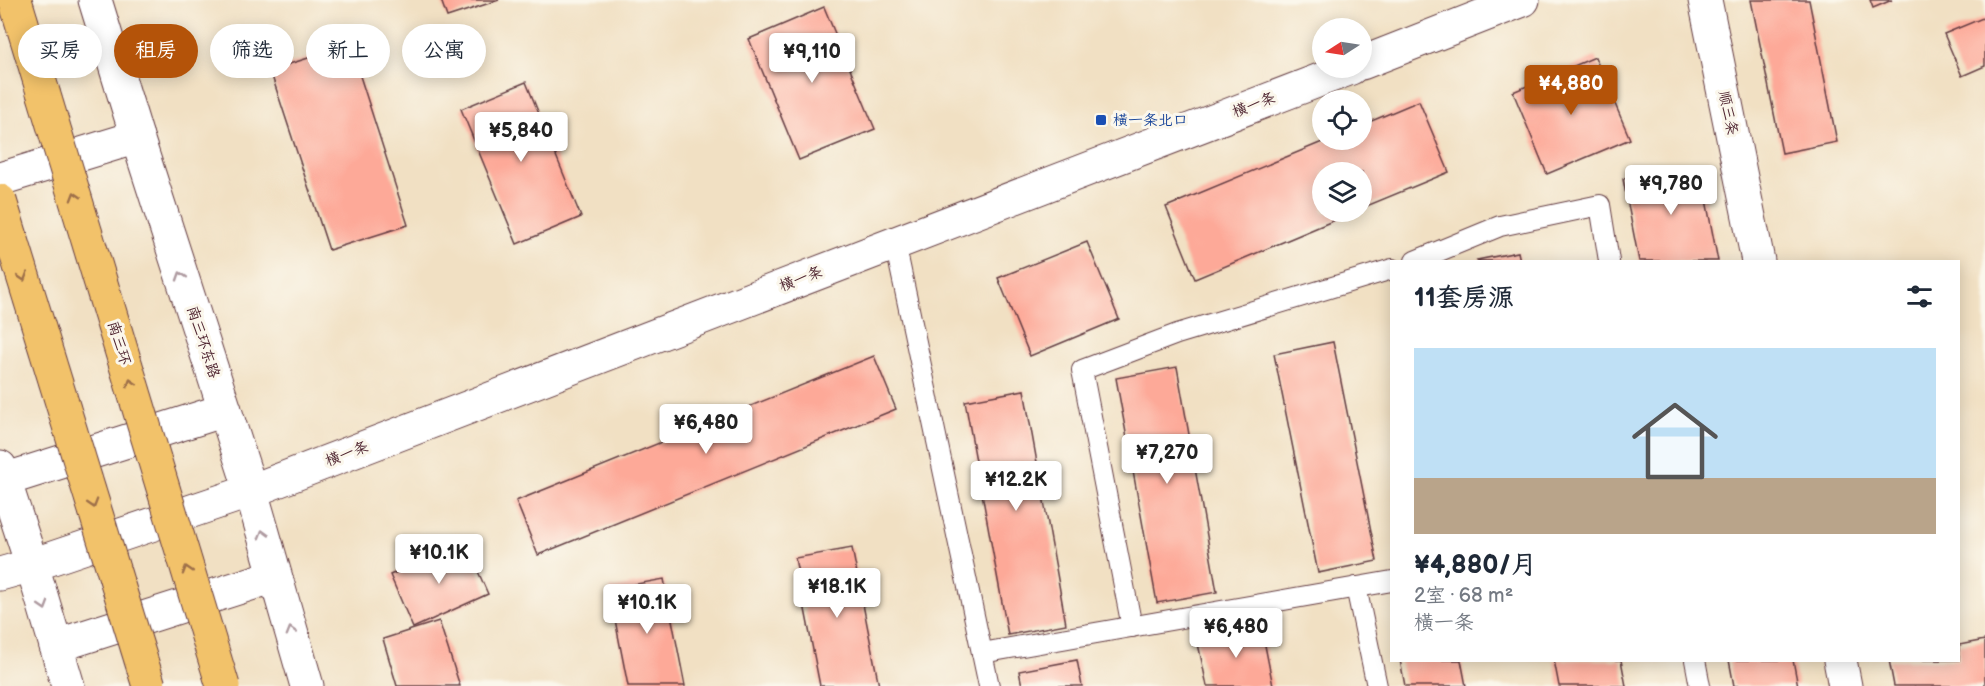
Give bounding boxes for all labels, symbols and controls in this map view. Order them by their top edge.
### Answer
north arrow [1312,18,1372,78]
map controls [1312,18,1372,222]
chip: 买房 [18,24,102,78]
chip: 租房 [114,24,198,78]
chip: 筛选 [210,24,294,78]
chip: 新上 [306,24,390,78]
chip: 公寓 [402,24,486,78]
pin: ¥9,110 [763,33,861,84]
text: ¥9,110 [783,40,841,64]
pin: ¥4,880 [1522,65,1620,116]
text: ¥4,880 [1538,72,1604,96]
street label: 横一条 [1230,88,1278,122]
street label: 顺三条 [1714,89,1742,137]
button: locate [1312,90,1372,150]
place label: 横一条北口 [1113,111,1188,130]
pin: ¥5,840 [472,112,570,163]
marker: 横一条北口 [1094,113,1108,127]
text: ¥5,840 [489,119,553,143]
button: layers [1312,162,1372,222]
pin: ¥9,780 [1622,165,1720,216]
text: ¥9,780 [1639,172,1703,196]
one-way arrow [70,191,82,202]
street label: 横一条 [777,262,825,296]
one-way arrow [16,271,28,282]
one-way arrow [176,271,189,282]
icon: filters [1903,280,1936,313]
text: 11套房源 [1414,283,1514,314]
street label: 南三环东路 [182,303,224,381]
street label: 南三环 [103,319,135,367]
one-way arrow [126,378,138,389]
icon: home [1621,387,1729,495]
pin: ¥6,480 [657,404,755,455]
text: ¥6,480 [673,411,739,435]
pin: ¥7,270 [1118,434,1216,485]
street label: 横一条 [323,437,371,471]
text: ¥7,270 [1136,441,1198,465]
pin: ¥12.2K [967,461,1065,512]
text: ¥12.2K [985,468,1047,492]
one-way arrow [86,498,98,509]
one-way arrow [258,529,270,540]
pin: ¥10.1K [390,534,488,585]
text: ¥10.1K [409,541,469,565]
text: ¥4,880/月 [1414,550,1537,581]
one-way arrow [182,565,195,576]
pin: ¥18.1K [788,568,886,619]
text: ¥18.1K [807,575,867,599]
pin: ¥10.1K [598,584,696,635]
text: 2室 · 68 m² [1414,584,1513,608]
text: ¥10.1K [617,591,677,615]
one-way arrow [37,600,49,611]
pin: ¥6,480 [1187,608,1285,659]
text: 横一条 [1414,611,1474,635]
text: ¥6,480 [1203,615,1269,639]
one-way arrow [286,626,298,637]

